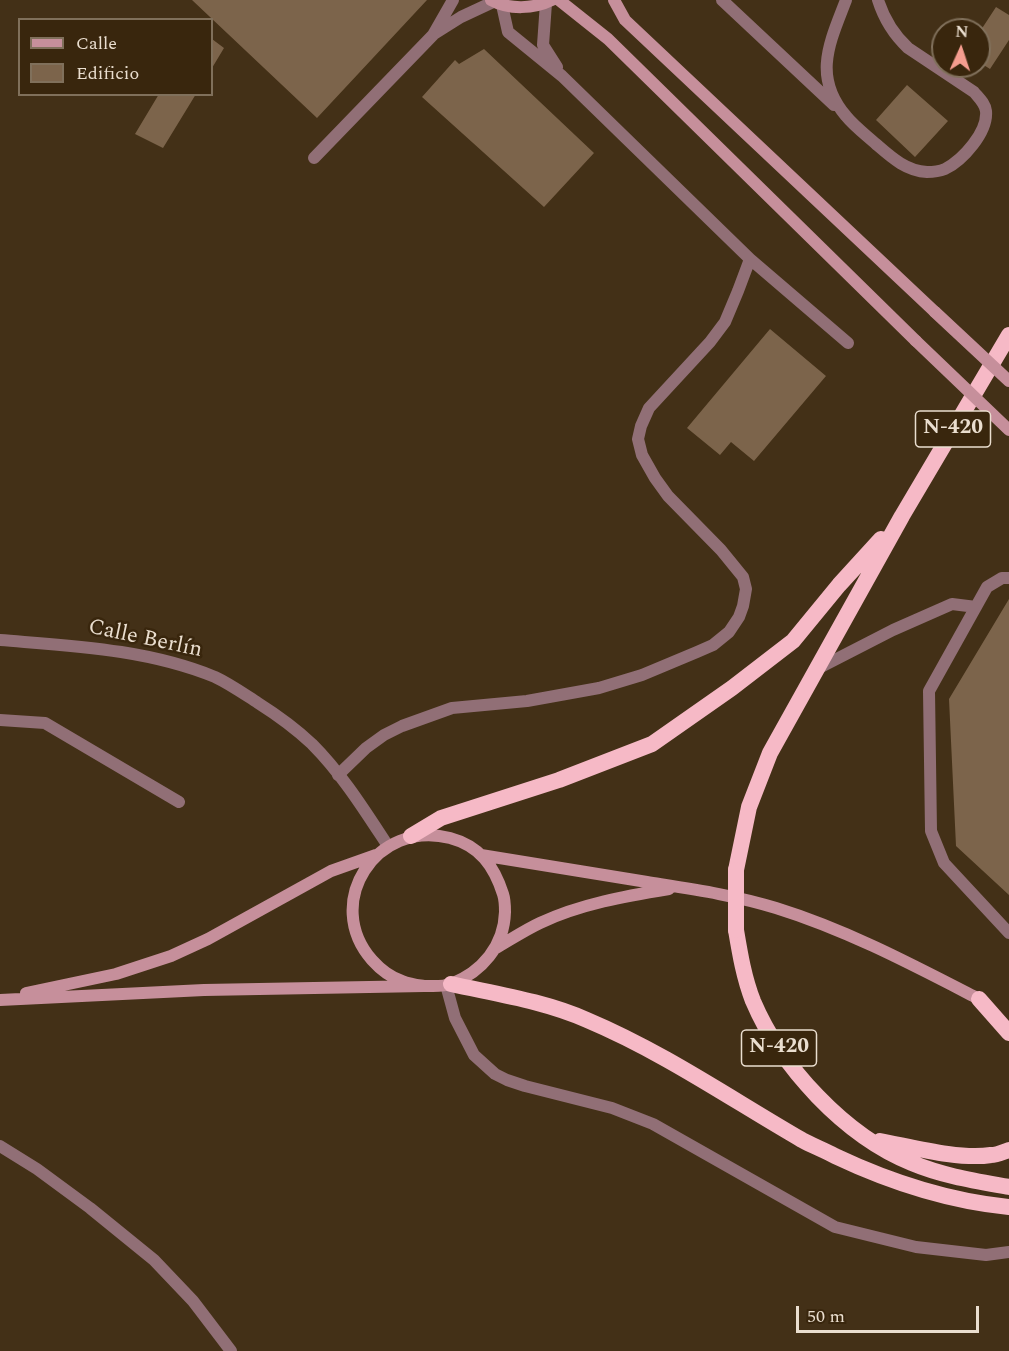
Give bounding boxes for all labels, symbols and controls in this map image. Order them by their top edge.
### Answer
legend [18,18,213,96]
north arrow [931,18,991,78]
text: N [955,20,969,44]
text: Calle [76,30,117,57]
text: Edificio [76,60,139,87]
road number: N-420 [916,411,990,447]
street label: Calle Berlín [86,615,204,665]
road number: N-420 [742,1030,816,1066]
scale bar [799,1294,982,1332]
text: 50 m [807,1303,845,1330]

